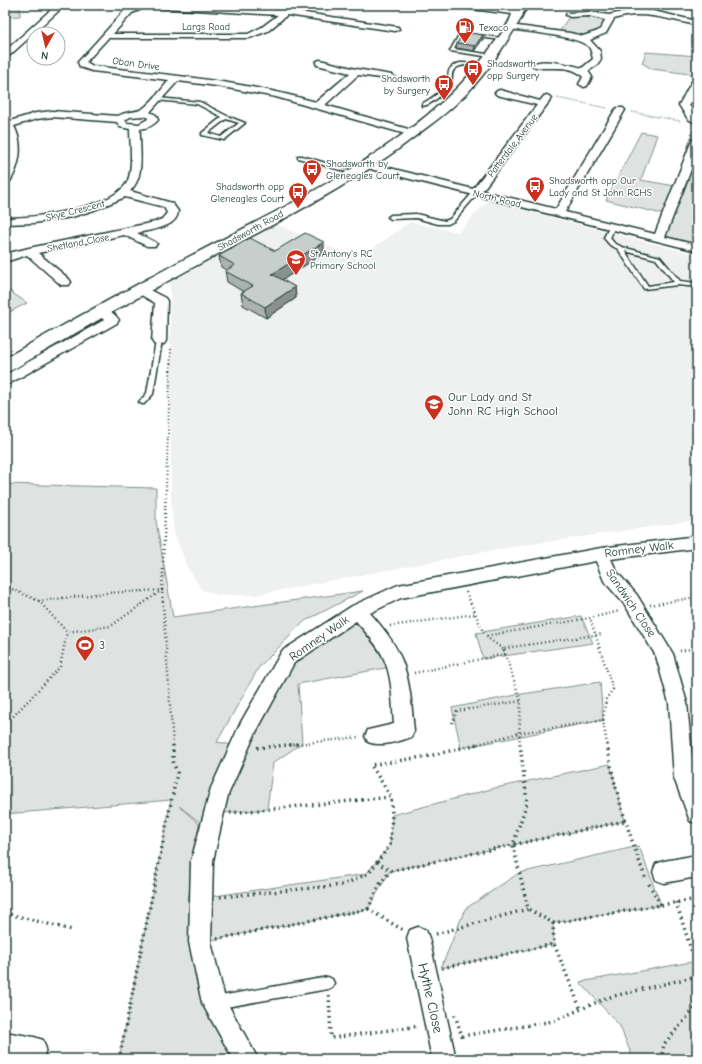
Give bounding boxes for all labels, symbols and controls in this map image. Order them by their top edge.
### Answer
fuel station icon: Texaco [454,16,476,44]
street label: Largs Road [182,21,230,33]
place label: Texaco [479,22,508,34]
north arrow [26,26,66,66]
text: N [40,48,49,62]
street label: Oban Drive [112,55,160,73]
bus stop icon: Shadsworth opp Surgery [462,58,484,86]
place label: Shadsworth opp Surgery [487,58,540,82]
place label: Shadsworth by Surgery [381,73,431,97]
bus stop icon: Shadsworth by Surgery [433,73,455,101]
street label: Patterdale Avenue [485,112,540,180]
bus stop icon: Shadsworth by Gleneagles Court [301,158,323,186]
place label: Shadsworth by Gleneagles Court [326,158,401,182]
bus stop icon: Shadsworth opp Our Lady and St John RCHS [524,175,546,203]
place label: Shadsworth opp Our Lady and St John RCHS [549,175,653,199]
place label: Shadsworth opp Gleneagles Court [211,181,285,205]
bus stop icon: Shadsworth opp Gleneagles Court [287,181,309,209]
street label: North Road [472,187,522,211]
street label: Skye Crescent [45,198,107,224]
street label: Shadsworth Road [215,208,286,254]
street label: Shetland Close [46,231,110,255]
school or university icon: St Antony's RC Primary School [285,248,307,276]
place label: St Antony's RC Primary School [310,248,376,272]
place label: Our Lady and St John RC High School [448,390,558,418]
school or university icon: Our Lady and St John RC High School [423,393,445,421]
street label: Romney Walk [604,538,675,560]
street label: Sandwich Close [603,566,659,640]
street label: Romney Walk [287,612,352,664]
sports icon: 3 [74,634,96,662]
place label: 3 [99,638,105,652]
street label: Hythe Close [414,961,447,1035]

